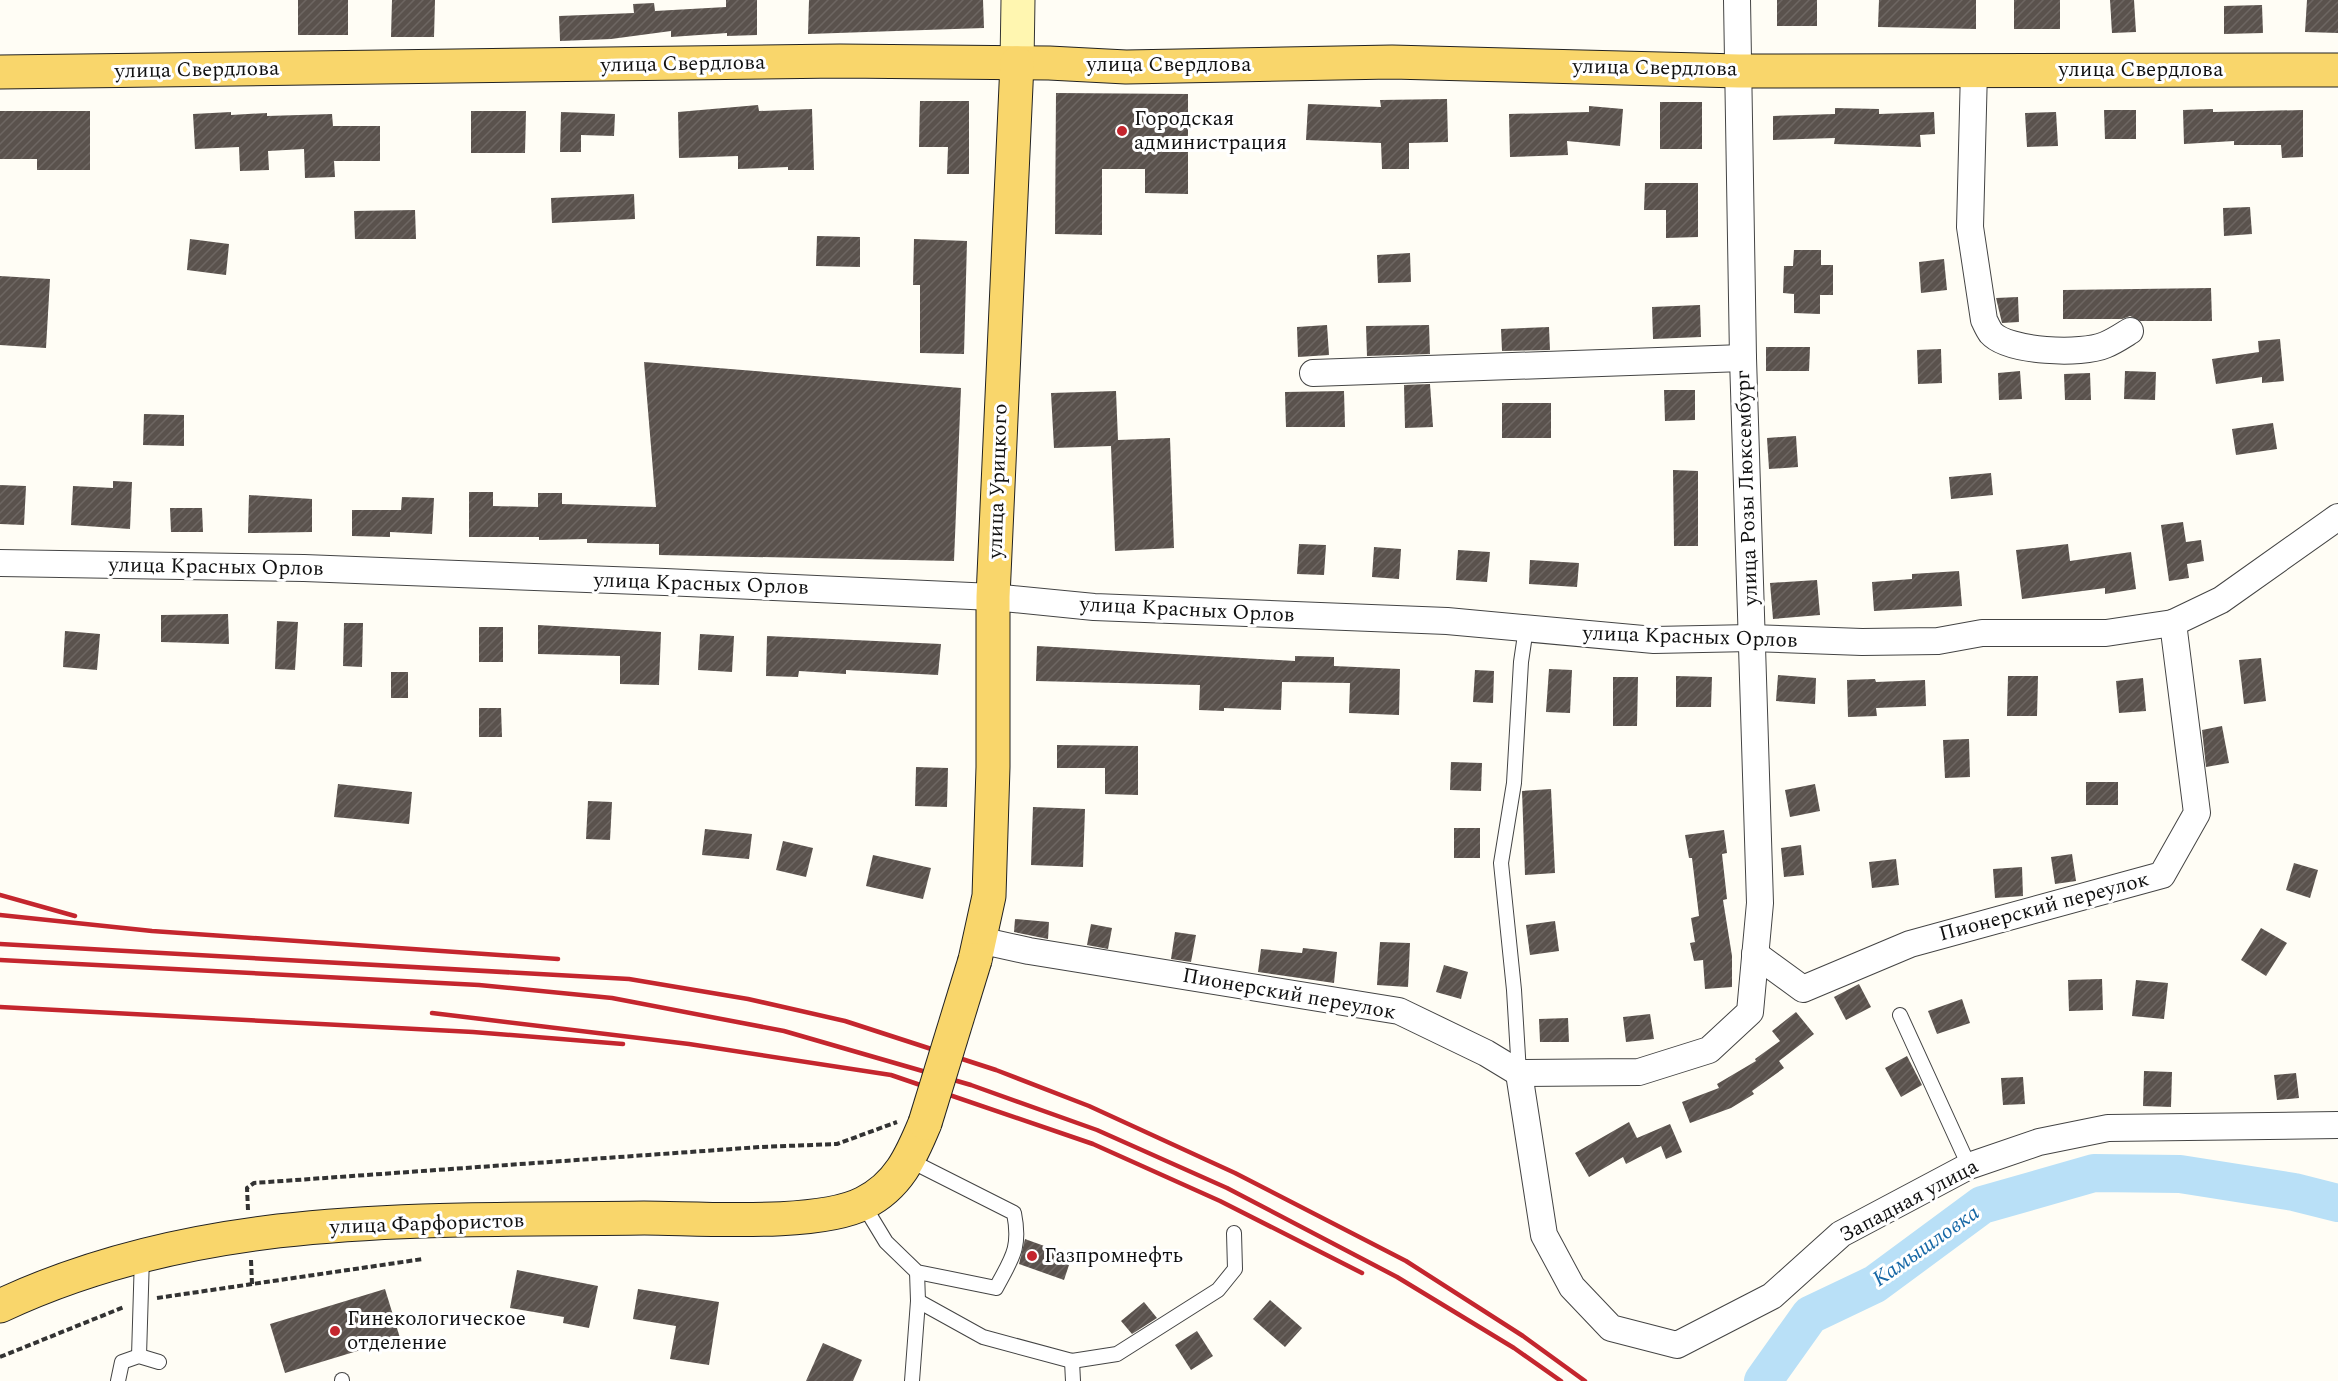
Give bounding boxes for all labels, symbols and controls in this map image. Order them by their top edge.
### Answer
street label: улица Свердлова [599,47,766,81]
street label: улица Свердлова [1086,49,1252,81]
street label: улица Свердлова [1571,51,1738,85]
street label: улица Свердлова [113,53,280,87]
street label: улица Свердлова [2058,54,2224,86]
place label: Городская администрация [1134,103,1287,159]
marker: Городская администрация [1115,124,1129,138]
street label: улица Розы Люксембург [1727,370,1767,607]
street label: улица Урицкого [979,403,1017,560]
street label: улица Красных Орлов [107,549,324,585]
street label: улица Красных Орлов [592,564,809,604]
street label: улица Красных Орлов [1078,588,1295,632]
street label: улица Красных Орлов [1581,617,1798,657]
street label: Пионерский переулок [1935,863,2153,950]
street label: Пионерский переулок [1180,959,1399,1029]
street label: Западная улица [1834,1151,1985,1251]
water label: Камышловка [1866,1197,1986,1295]
street label: улица Фарфористов [328,1205,525,1243]
place label: Газпромнефть [1044,1240,1183,1272]
marker: Газпромнефть [1025,1249,1039,1263]
place label: Гинекологическое отделение [347,1303,526,1359]
marker: Гинекологическое отделение [328,1324,342,1338]

